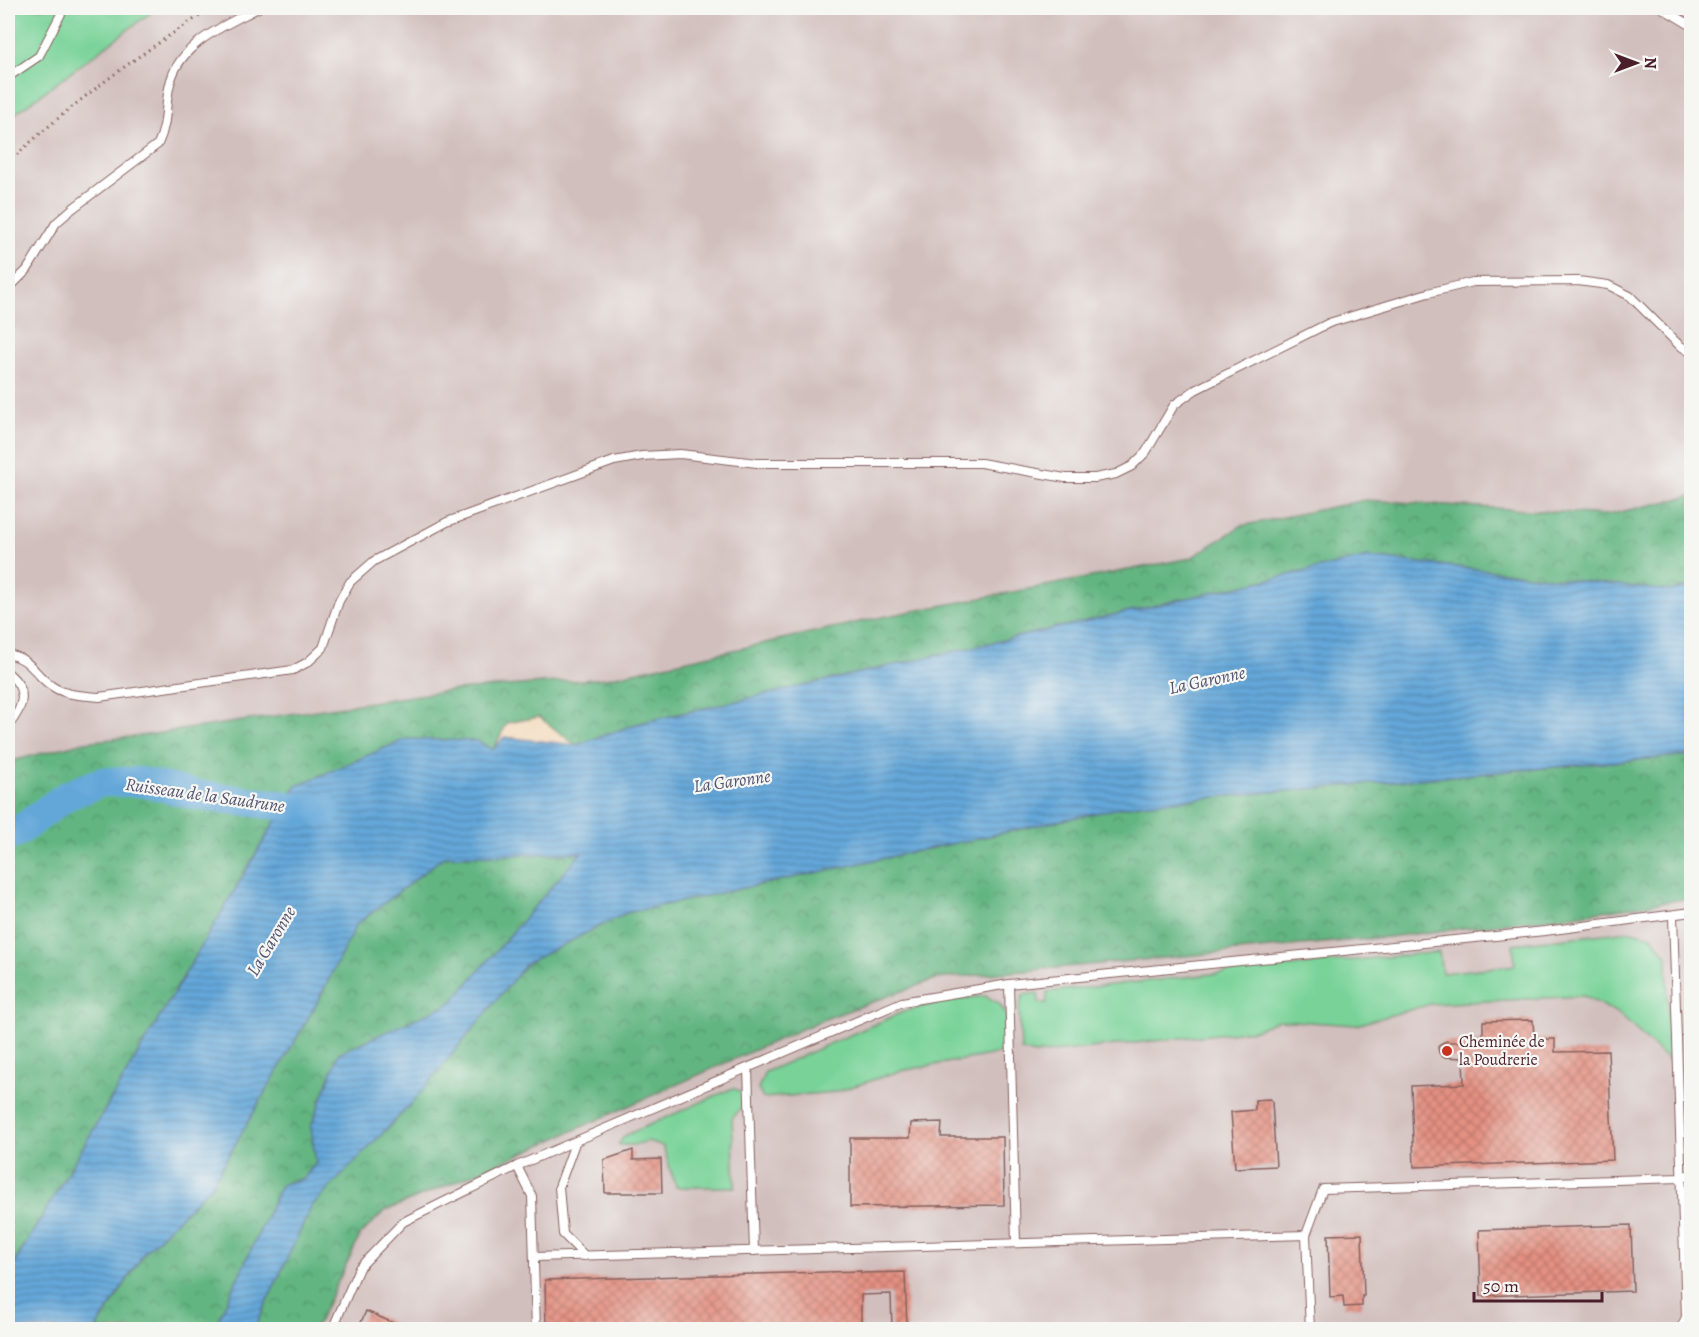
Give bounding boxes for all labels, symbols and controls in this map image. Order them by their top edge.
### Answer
north arrow [1606,33,1666,93]
text: N [1639,57,1661,69]
water label: La Garonne [1167,660,1248,700]
water label: La Garonne [692,764,772,798]
water label: Ruisseau de la Saudrune [124,772,287,818]
water label: La Garonne [241,901,301,980]
place label: Cheminée de la Poudrerie [1459,1031,1545,1071]
marker: Cheminée de la Poudrerie [1440,1044,1454,1058]
scale bar [1474,1265,1602,1303]
text: 50 m [1483,1274,1519,1298]

